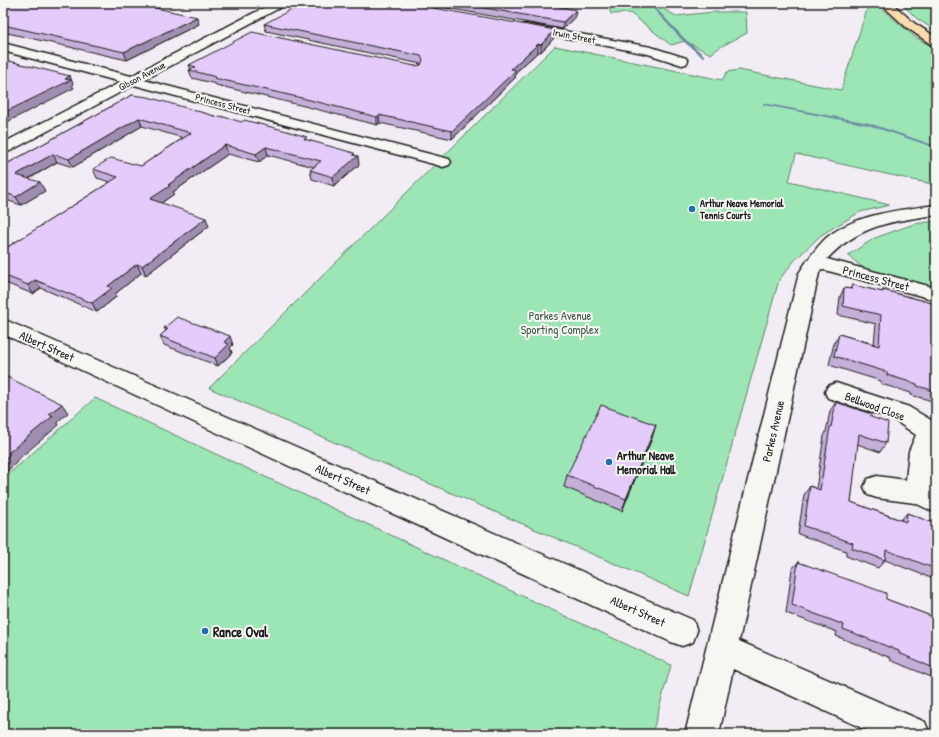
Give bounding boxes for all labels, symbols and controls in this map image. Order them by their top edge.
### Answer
street label: Irwin Street [552,26,597,47]
street label: Gibson Avenue [116,58,168,94]
street label: Princess Street [194,90,253,118]
place label: Arthur Neave Memorial Tennis Courts [699,197,784,222]
marker: Arthur Neave Memorial Tennis Courts [687,204,697,214]
street label: Princess Street [841,261,912,295]
park label: Parkes Avenue Sporting Complex [521,307,599,338]
street label: Albert Street [17,326,78,366]
street label: Bellwood Close [843,387,908,425]
street label: Parkes Avenue [758,398,788,463]
place label: Arthur Neave Memorial Hall [617,447,676,478]
marker: Arthur Neave Memorial Hall [604,457,614,467]
street label: Albert Street [313,459,374,499]
street label: Albert Street [608,591,669,631]
place label: Rance Oval [213,622,268,641]
marker: Rance Oval [200,626,210,636]

